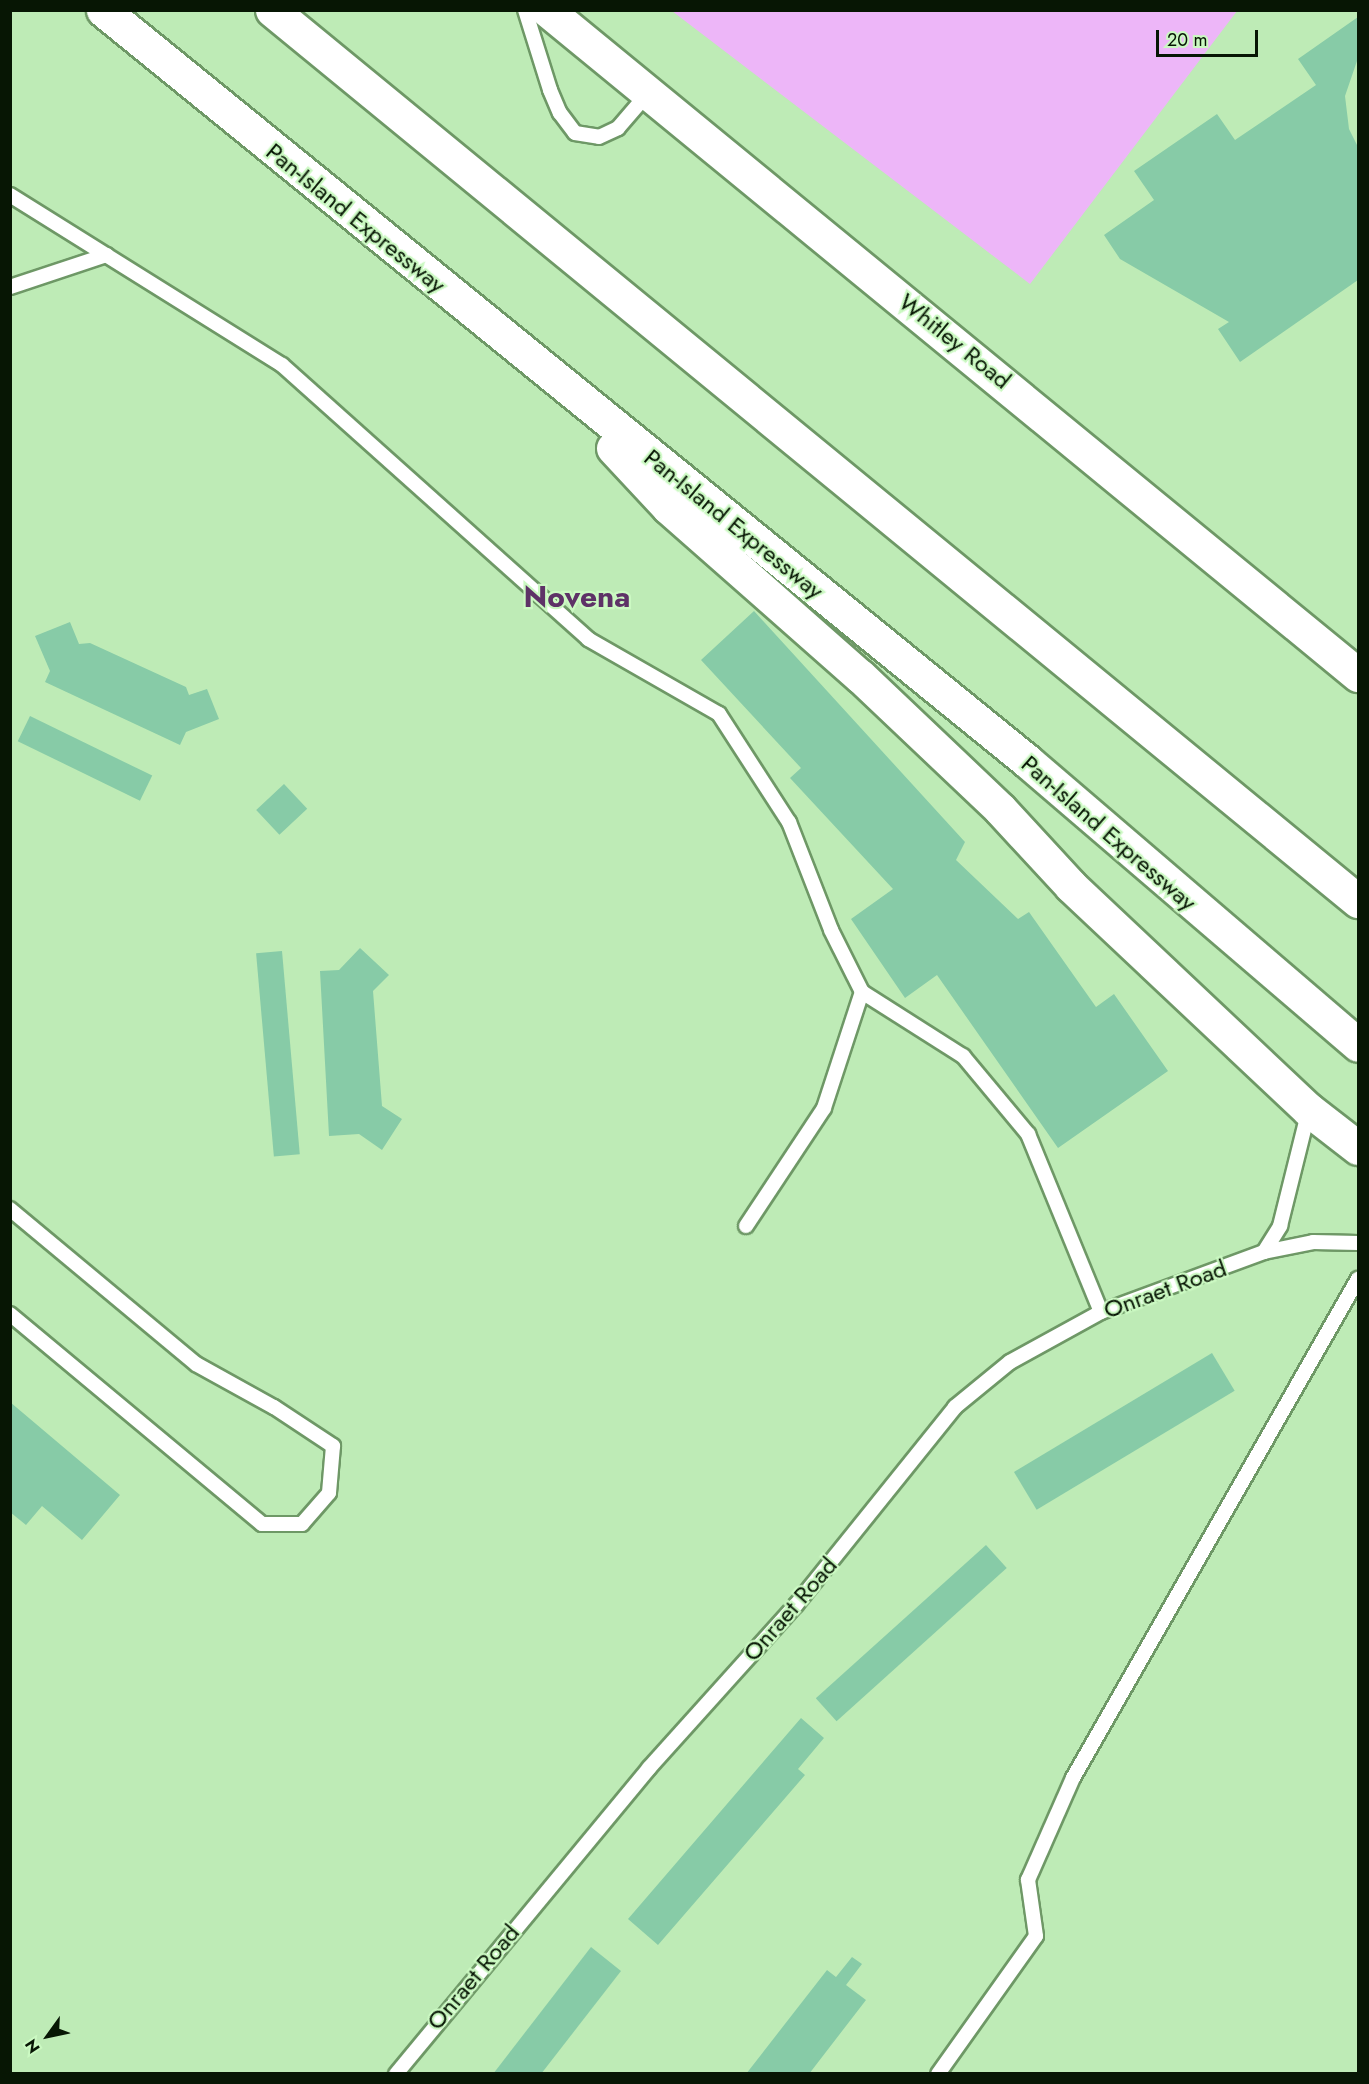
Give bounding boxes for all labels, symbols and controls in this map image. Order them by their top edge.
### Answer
scale bar [1159,18,1261,56]
text: 20 m [1167,27,1207,53]
street label: Pan-Island Expressway [261,137,451,299]
street label: Whitley Road [893,287,1017,395]
street label: Pan-Island Expressway [639,443,829,605]
district label: Novena [523,579,631,615]
street label: Pan-Island Expressway [1016,749,1202,917]
street label: Onraet Road [1100,1254,1230,1324]
street label: Onraet Road [737,1551,843,1667]
street label: Onraet Road [421,1919,525,2035]
north arrow [18,2006,78,2066]
text: N [19,2034,46,2058]

